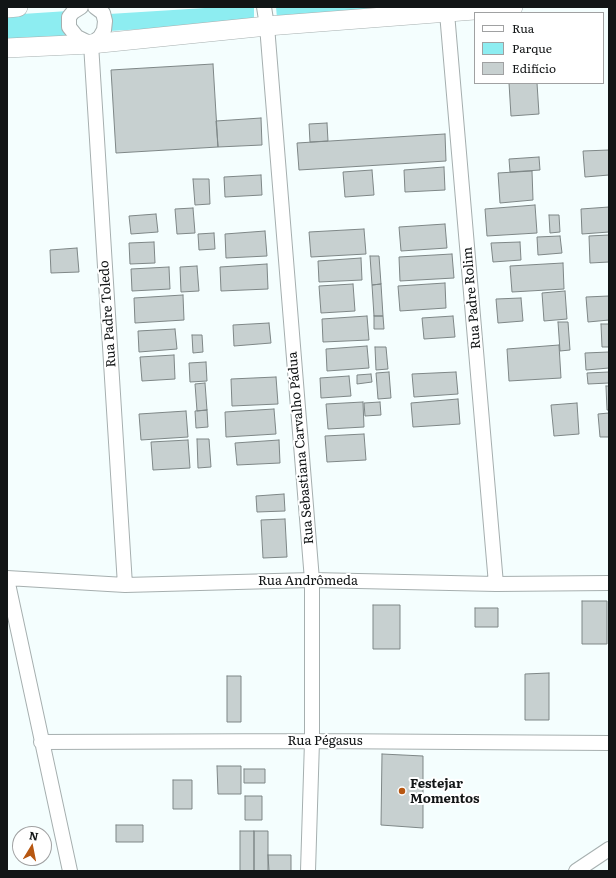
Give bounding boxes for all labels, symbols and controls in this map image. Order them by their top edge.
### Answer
legend [474,12,604,84]
text: Rua [512,19,534,37]
text: Parque [512,39,552,57]
text: Edifício [512,59,556,77]
street label: Rua Padre Rolim [460,246,484,350]
street label: Rua Padre Toledo [96,260,120,368]
street label: Rua Sebastiana Carvalho Pádua [285,351,317,545]
street label: Rua Andrômeda [258,573,358,589]
street label: Rua Pégasus [287,733,363,749]
place label: Festejar Momentos [410,776,480,807]
marker: Festejar Momentos [397,786,407,796]
north arrow [12,826,52,866]
text: N [28,826,40,844]

